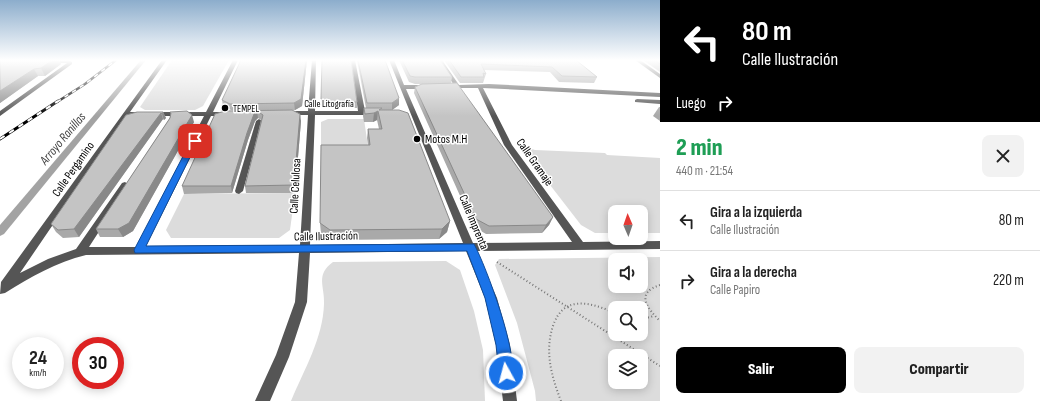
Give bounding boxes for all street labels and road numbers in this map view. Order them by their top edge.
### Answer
street label: Calle Litografía [304,98,354,110]
street label: Calle Gramaje [513,136,556,189]
street label: Calle Pergamino [49,139,98,200]
street label: Calle Celulosa [287,158,304,214]
street label: Calle Imprenta [455,193,492,252]
street label: Calle Ilustración [294,228,358,245]

